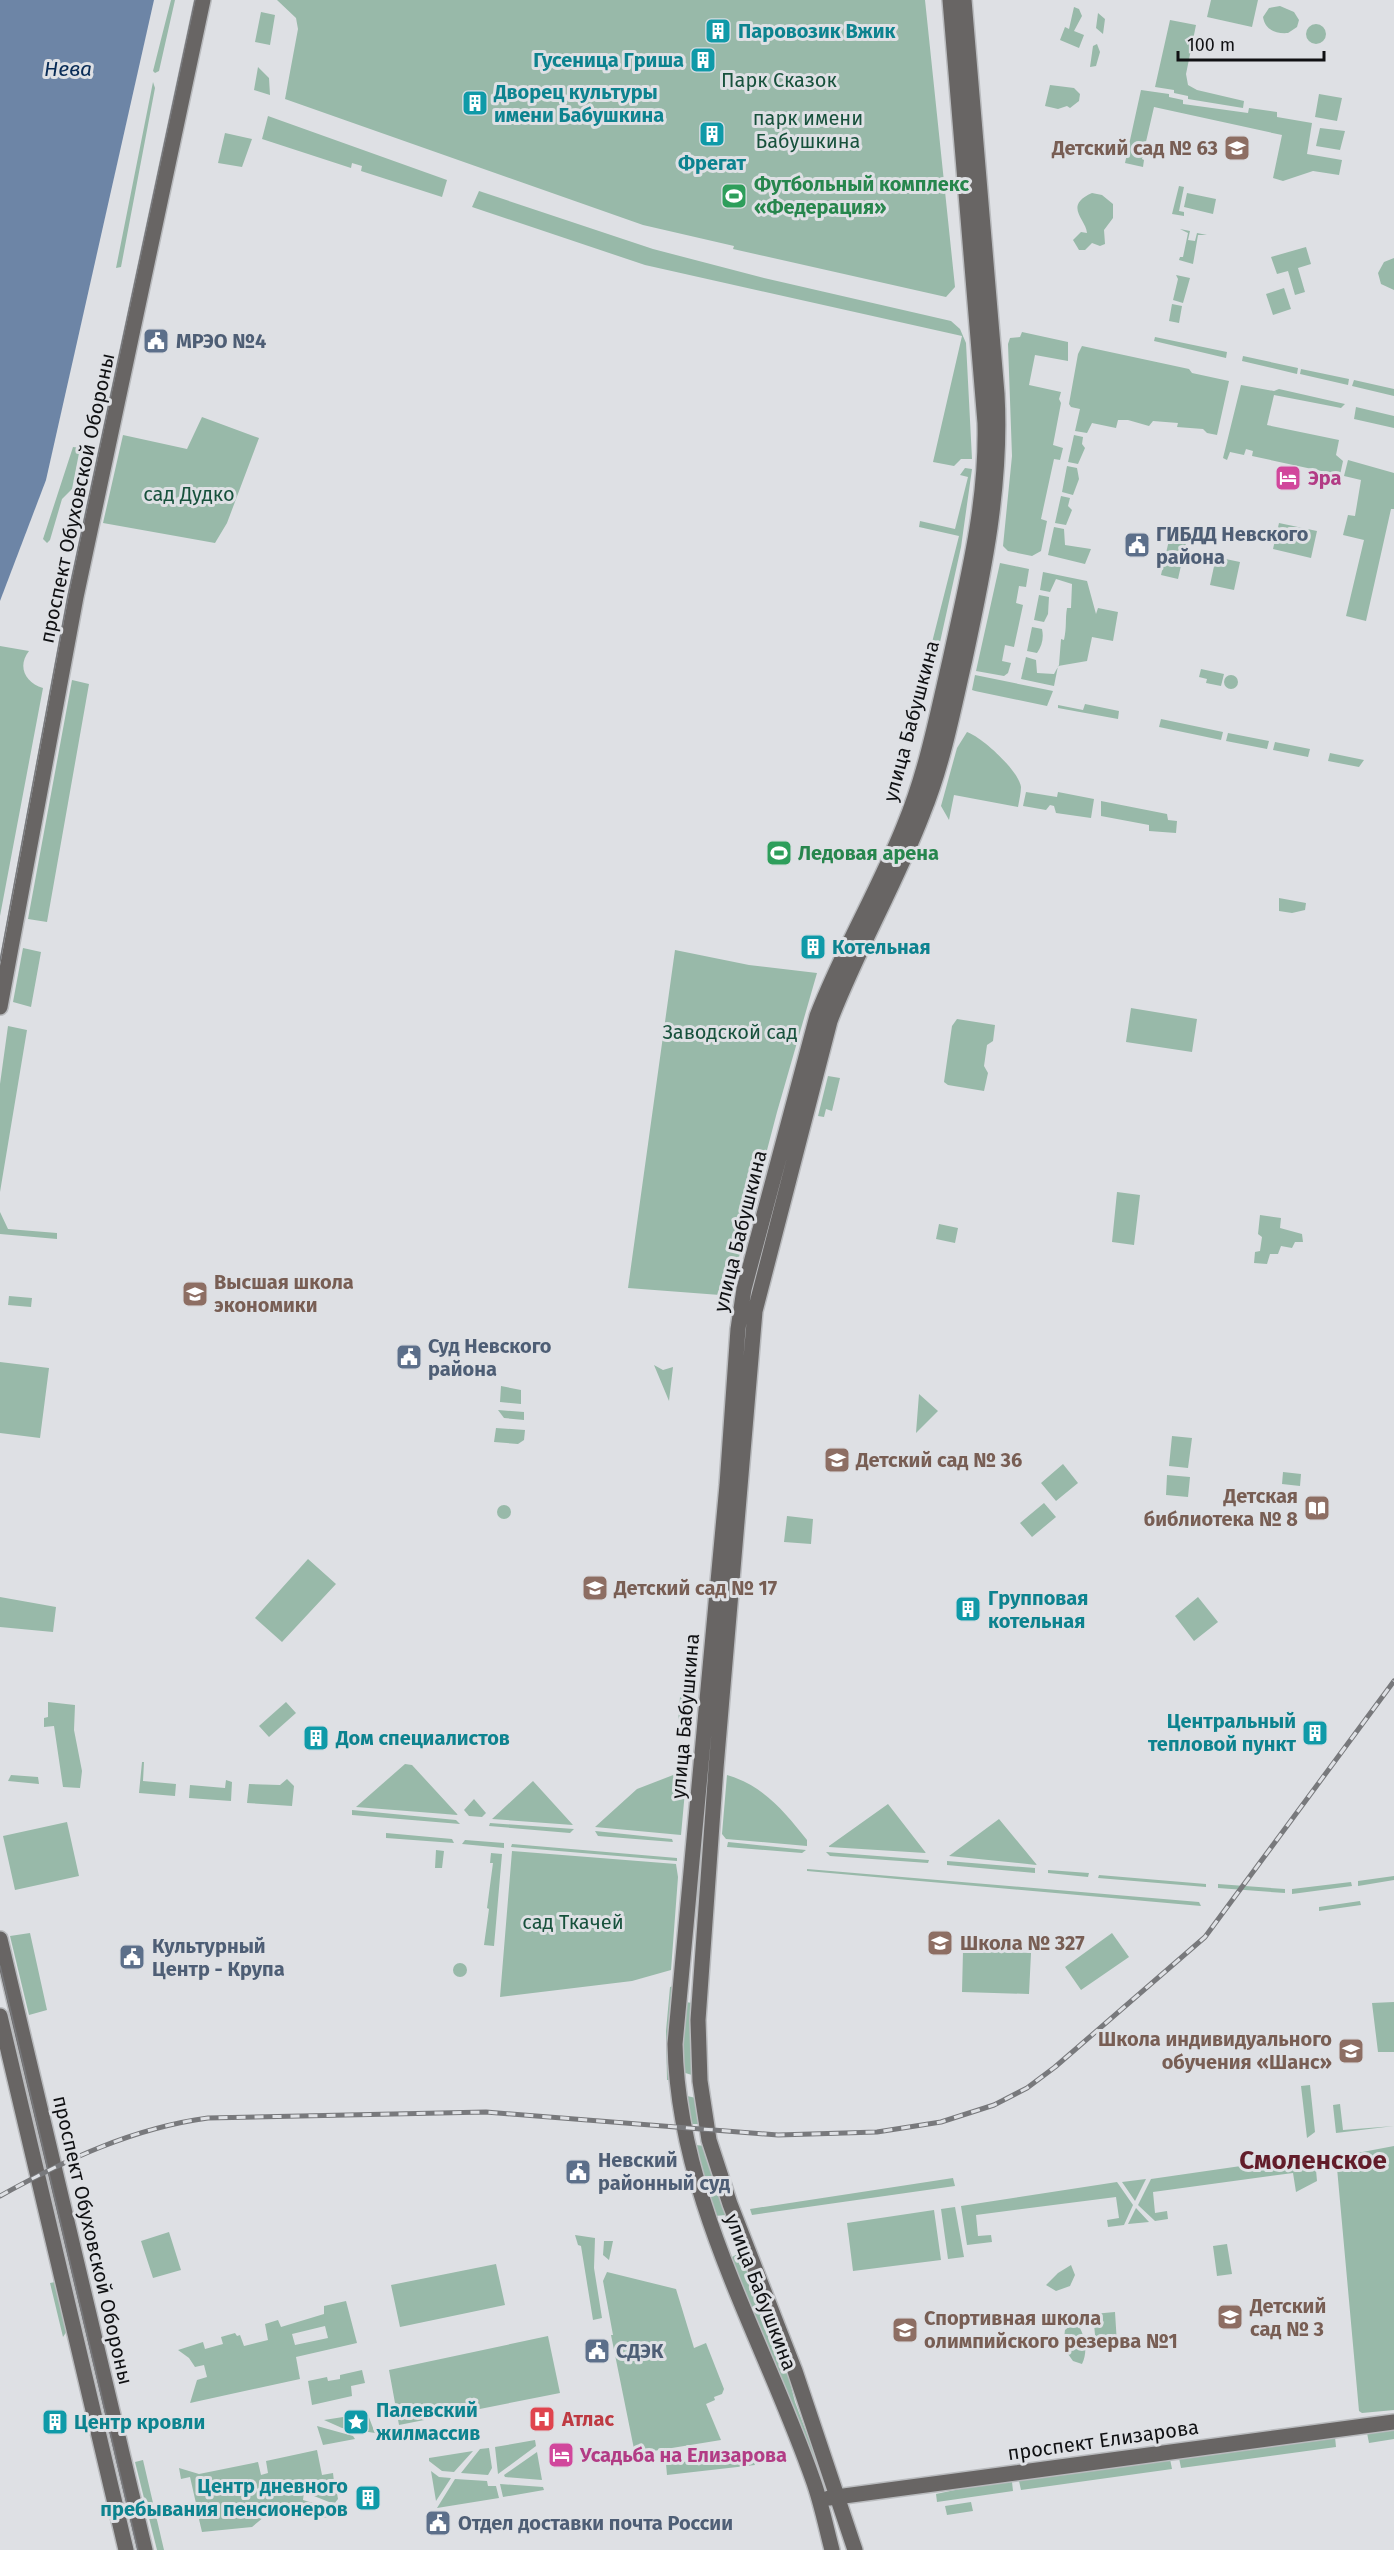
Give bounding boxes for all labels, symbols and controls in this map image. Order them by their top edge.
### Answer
building icon: Паровозик Вжик [703,16,733,46]
place label: Паровозик Вжик [738,19,897,43]
scale bar [1178,24,1324,62]
text: 100 m [1187,34,1235,56]
building icon: Гусеница Гриша [688,45,718,75]
place label: Гусеница Гриша [533,48,684,72]
water label: Нева [44,56,92,82]
park label: Парк Сказок [721,68,838,92]
place label: Дворец культуры имени Бабушкина [493,80,664,127]
building icon: Дворец культуры имени Бабушкина [460,88,490,118]
park label: парк имени Бабушкина [753,106,863,153]
building icon: Фрегат [697,119,727,149]
school or university icon: Детский сад № 63 [1222,133,1252,163]
place label: Детский сад № 63 [1051,136,1218,160]
place label: Фрегат [678,151,747,175]
place label: Футбольный комплекс «Федерация» [754,172,970,219]
sports icon: Футбольный комплекс «Федерация» [719,181,749,211]
public building icon: МРЭО №4 [141,326,171,356]
place label: МРЭО №4 [176,329,266,353]
street label: проспект Обуховской Обороны [35,351,119,645]
hotel icon: Эра [1273,463,1303,493]
place label: Эра [1308,466,1342,490]
park label: сад Дудко [143,482,235,506]
place label: ГИБДД Невского района [1156,522,1309,569]
public building icon: ГИБДД Невского района [1122,530,1152,560]
street label: улица Бабушкина [878,638,944,804]
sports icon: Ледовая арена [764,838,794,868]
place label: Ледовая арена [798,841,939,865]
building icon: Котельная [798,932,828,962]
place label: Котельная [832,935,931,959]
park label: Заводской сад [662,1020,798,1044]
street label: улица Бабушкина [708,1148,772,1314]
place label: Высшая школа экономики [214,1270,354,1317]
school or university icon: Высшая школа экономики [180,1279,210,1309]
place label: Суд Невского района [428,1334,552,1381]
public building icon: Суд Невского района [394,1342,424,1372]
school or university icon: Детский сад № 36 [822,1445,852,1475]
place label: Детский сад № 36 [855,1448,1022,1472]
place label: Детская библиотека № 8 [1144,1484,1298,1531]
library icon: Детская библиотека № 8 [1302,1493,1332,1523]
school or university icon: Детский сад № 17 [580,1573,610,1603]
place label: Детский сад № 17 [613,1576,777,1600]
place label: Групповая котельная [988,1586,1088,1633]
building icon: Групповая котельная [953,1594,983,1624]
street label: улица Бабушкина [666,1632,704,1800]
place label: Центральный тепловой пункт [1148,1709,1297,1756]
building icon: Центральный тепловой пункт [1300,1718,1330,1748]
building icon: Дом специалистов [301,1723,331,1753]
place label: Дом специалистов [335,1726,510,1750]
park label: сад Ткачей [522,1910,624,1934]
school or university icon: Школа № 327 [925,1928,955,1958]
place label: Школа № 327 [960,1931,1085,1955]
place label: Культурный Центр - Крупа [152,1934,285,1981]
public building icon: Культурный Центр - Крупа [117,1942,147,1972]
place label: Школа индивидуального обучения «Шанс» [1098,2027,1332,2074]
school or university icon: Школа индивидуального обучения «Шанс» [1336,2036,1366,2066]
street label: проспект Обуховской Обороны [48,2093,138,2387]
district label: Смоленское [1239,2145,1387,2176]
place label: Невский районный суд [598,2148,730,2195]
public building icon: Невский районный суд [563,2157,593,2187]
street label: улица Бабушкина [720,2210,802,2374]
place label: Детский сад № 3 [1249,2294,1326,2341]
school or university icon: Детский сад № 3 [1215,2302,1245,2332]
place label: Спортивная школа олимпийского резерва №1 [924,2306,1178,2353]
school or university icon: Спортивная школа олимпийского резерва №1 [890,2315,920,2345]
public building icon: СДЭК [582,2336,612,2366]
place label: СДЭК [616,2339,664,2363]
place label: Палевский жилмассив [376,2398,481,2445]
hospital icon: Атлас [527,2404,557,2434]
building icon: Центр кровли [40,2407,70,2437]
place icon: Палевский жилмассив [341,2407,371,2437]
place label: Атлас [561,2407,614,2431]
place label: Центр кровли [74,2410,205,2434]
street label: проспект Елизарова [1006,2415,1200,2465]
hotel icon: Усадьба на Елизарова [546,2440,576,2470]
place label: Усадьба на Елизарова [579,2443,787,2467]
place label: Центр дневного пребывания пенсионеров [100,2474,348,2521]
building icon: Центр дневного пребывания пенсионеров [353,2483,383,2513]
public building icon: Отдел доставки почта России [423,2508,453,2538]
place label: Отдел доставки почта России [458,2511,733,2535]

